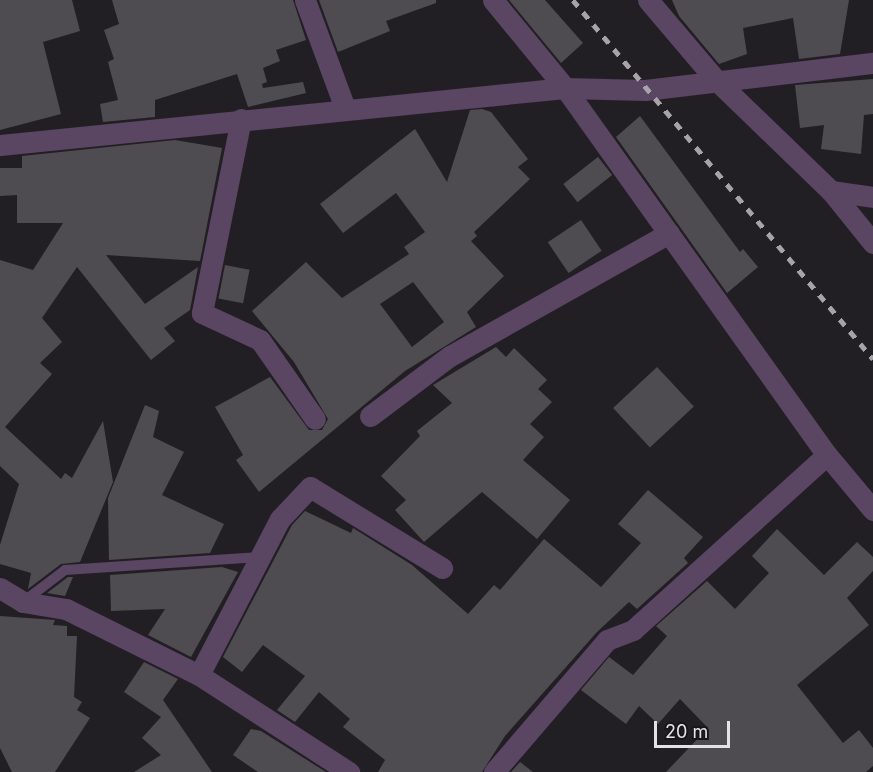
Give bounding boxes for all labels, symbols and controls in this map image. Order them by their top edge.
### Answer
scale bar [657,709,734,747]
text: 20 m [665,721,708,742]

